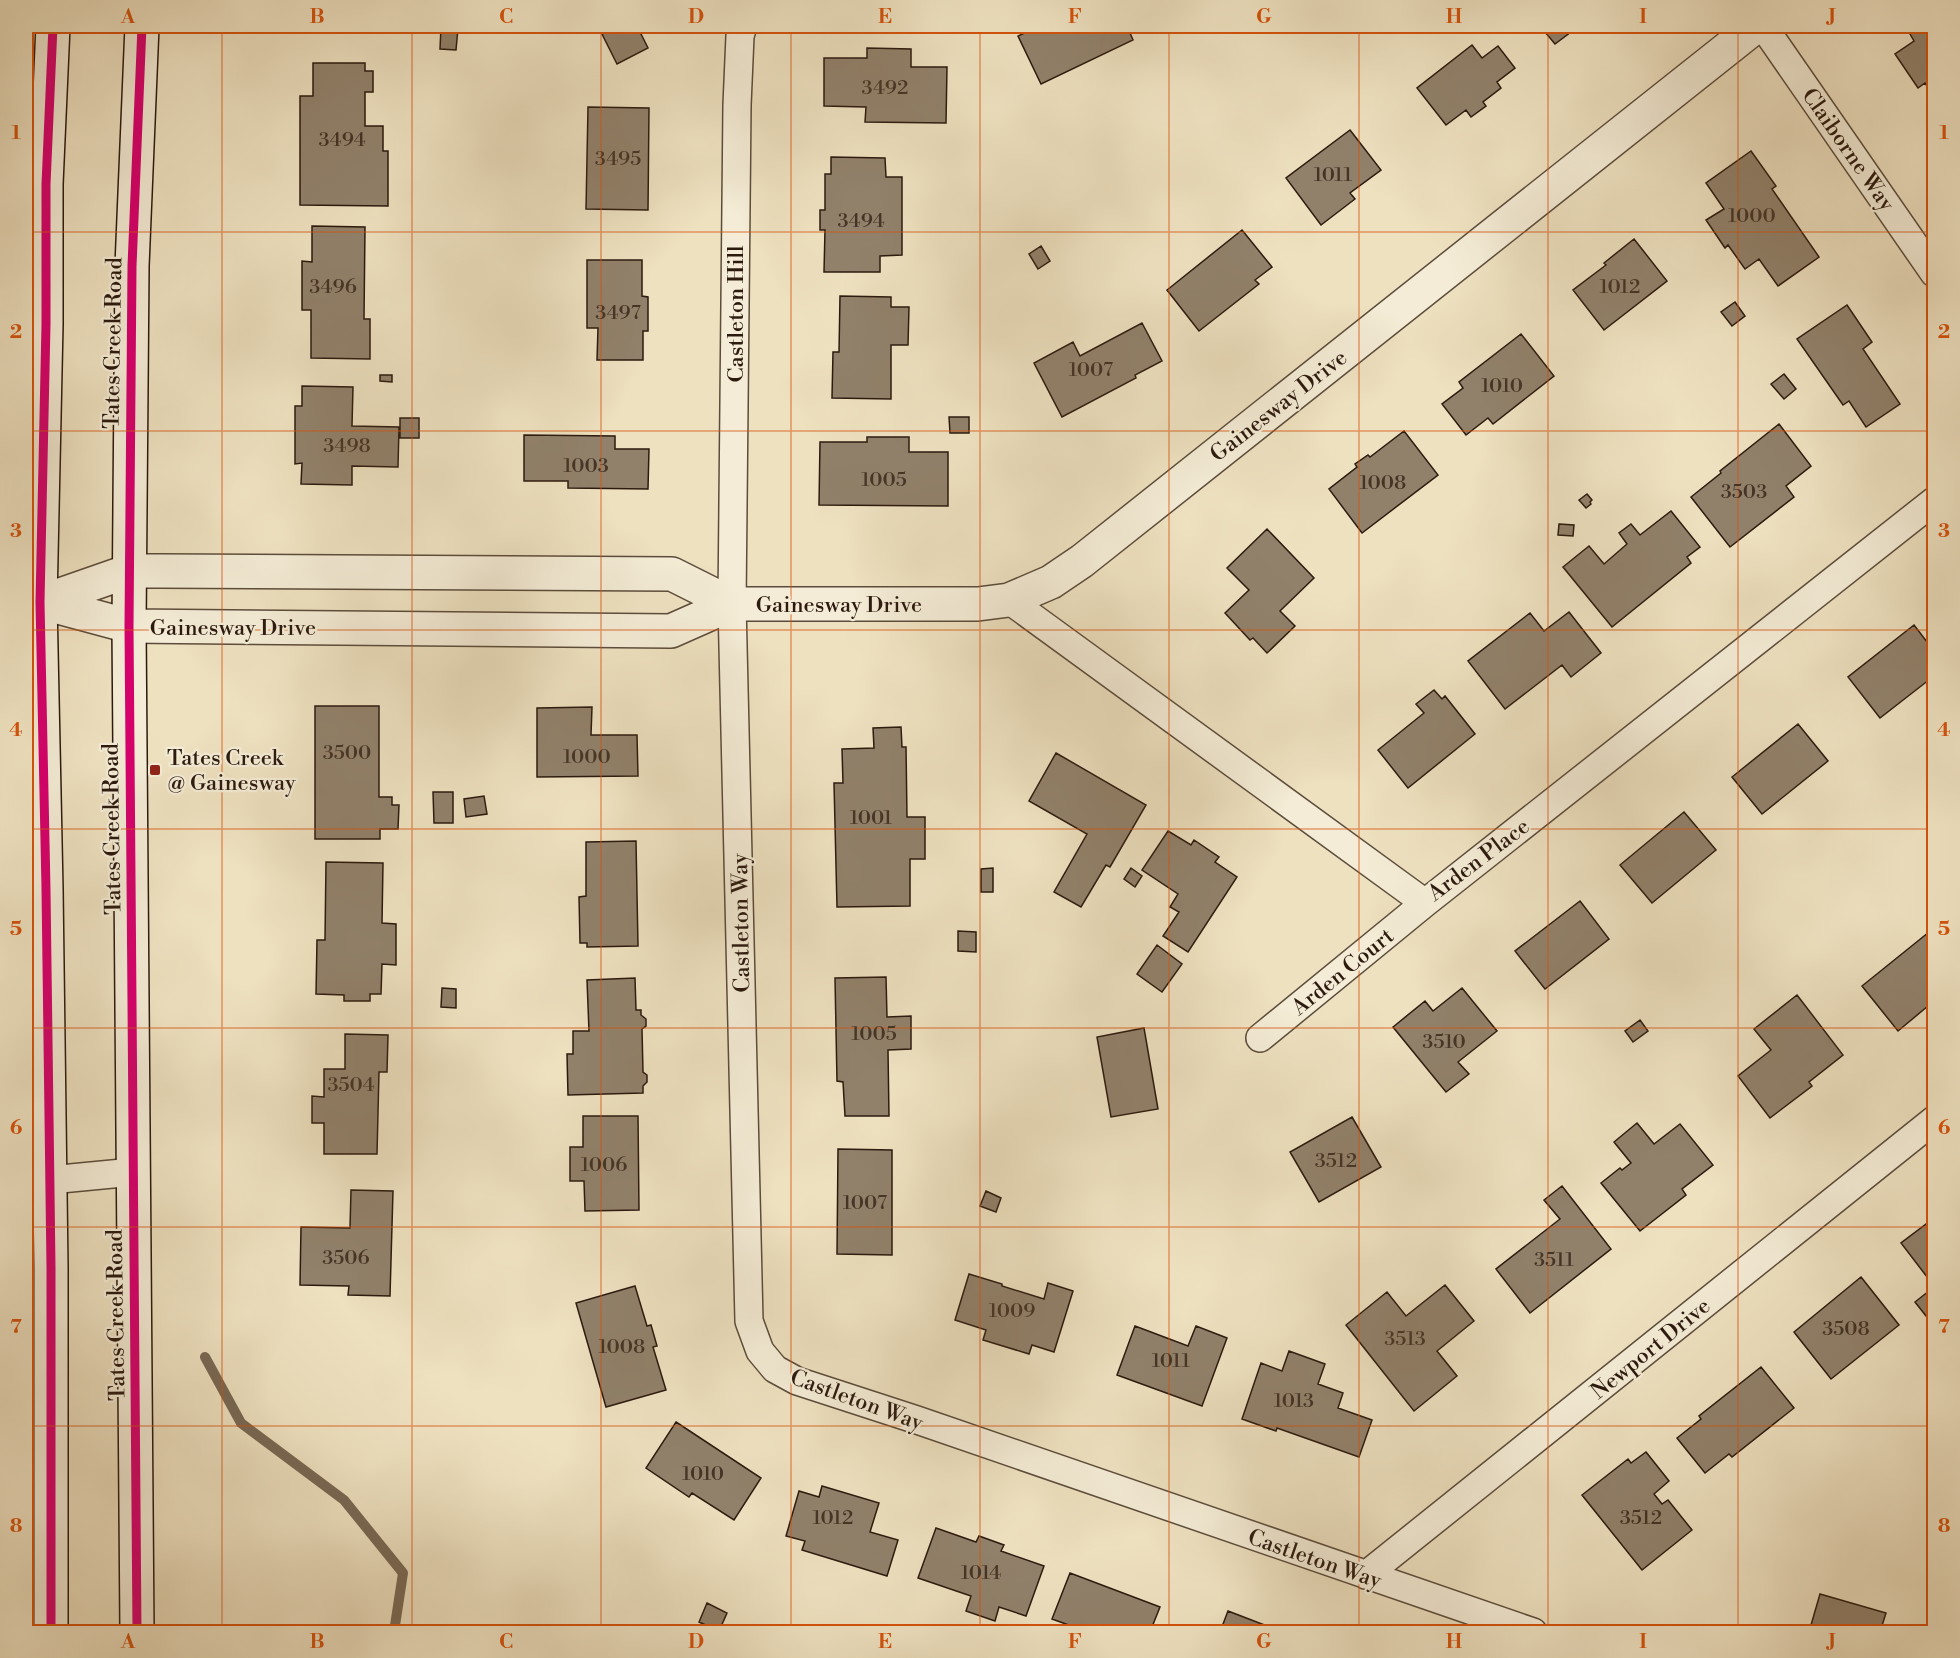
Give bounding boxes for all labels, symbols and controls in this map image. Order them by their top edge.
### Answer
text: A [120,5,136,30]
text: B [309,5,325,30]
text: C [499,5,513,30]
text: D [688,5,704,30]
text: E [878,5,892,30]
text: F [1068,5,1082,30]
text: G [1256,5,1272,30]
text: H [1446,5,1463,30]
text: I [1639,5,1647,30]
text: J [1825,5,1836,30]
house number: 3492 [862,76,908,101]
street label: Claiborne Way [1795,83,1900,217]
text: 1 [11,121,21,146]
text: 1 [1939,121,1949,146]
house number: 3494 [318,128,366,153]
house number: 3495 [595,147,641,172]
house number: 1011 [1314,163,1353,188]
house number: 1000 [1728,204,1776,229]
house number: 3494 [837,209,885,234]
street label: Castleton Hill [723,245,750,383]
street label: Tates Creek Road [99,256,129,429]
house number: 3496 [309,275,357,300]
house number: 1012 [1599,275,1641,300]
house number: 3497 [595,301,641,326]
text: 2 [10,320,22,345]
text: 2 [1938,320,1950,345]
street label: Gainesway Drive [1205,344,1353,468]
house number: 1007 [1069,358,1113,383]
house number: 1010 [1481,374,1523,399]
house number: 3498 [323,434,371,459]
house number: 1003 [563,454,609,479]
house number: 1005 [861,468,907,493]
house number: 1008 [1360,471,1406,496]
house number: 3503 [1721,480,1767,505]
text: 3 [10,519,22,544]
text: 3 [1938,519,1950,544]
street label: Gainesway Drive [756,592,922,619]
street label: Gainesway Drive [150,615,316,642]
text: 4 [9,718,23,743]
text: 4 [1937,718,1951,743]
house number: 3500 [323,741,371,766]
street label: Tates Creek Road [97,742,127,915]
place label: Tates Creek @ Gainesway [167,745,296,797]
house number: 1000 [563,745,611,770]
marker: Tates Creek @ Gainesway [148,763,162,777]
house number: 1001 [850,806,893,831]
street label: Arden Place [1422,813,1535,908]
street label: Castleton Way [727,853,756,993]
text: 5 [10,917,22,942]
text: 5 [1938,917,1950,942]
street label: Arden Court [1286,923,1400,1022]
house number: 1005 [851,1022,897,1047]
house number: 3510 [1422,1030,1466,1055]
house number: 3504 [327,1073,375,1098]
text: 6 [10,1116,23,1141]
text: 6 [1938,1116,1951,1141]
house number: 3512 [1315,1149,1357,1174]
house number: 1006 [581,1153,627,1178]
house number: 1007 [843,1191,887,1216]
street label: Tates Creek Road [101,1228,131,1401]
house number: 3506 [322,1246,370,1271]
house number: 3511 [1534,1248,1574,1273]
street label: Newport Drive [1586,1293,1716,1406]
house number: 1009 [989,1299,1035,1324]
text: 7 [10,1315,22,1340]
text: 7 [1938,1315,1950,1340]
house number: 3508 [1822,1317,1870,1342]
house number: 3513 [1384,1327,1426,1352]
house number: 1008 [599,1335,645,1360]
house number: 1011 [1152,1349,1191,1374]
street label: Castleton Way [786,1364,927,1437]
house number: 1013 [1274,1389,1314,1414]
house number: 1010 [682,1462,724,1487]
house number: 1012 [812,1506,854,1531]
house number: 3512 [1620,1506,1662,1531]
text: 8 [10,1514,23,1539]
text: 8 [1938,1514,1951,1539]
street label: Castleton Way [1244,1524,1385,1595]
house number: 1014 [961,1561,1001,1586]
text: A [120,1630,136,1655]
text: B [309,1630,325,1655]
text: C [499,1630,513,1655]
text: D [688,1630,704,1655]
text: E [878,1630,892,1655]
text: F [1068,1630,1082,1655]
text: G [1256,1630,1272,1655]
text: H [1446,1630,1463,1655]
text: I [1639,1630,1647,1655]
text: J [1825,1630,1836,1655]

